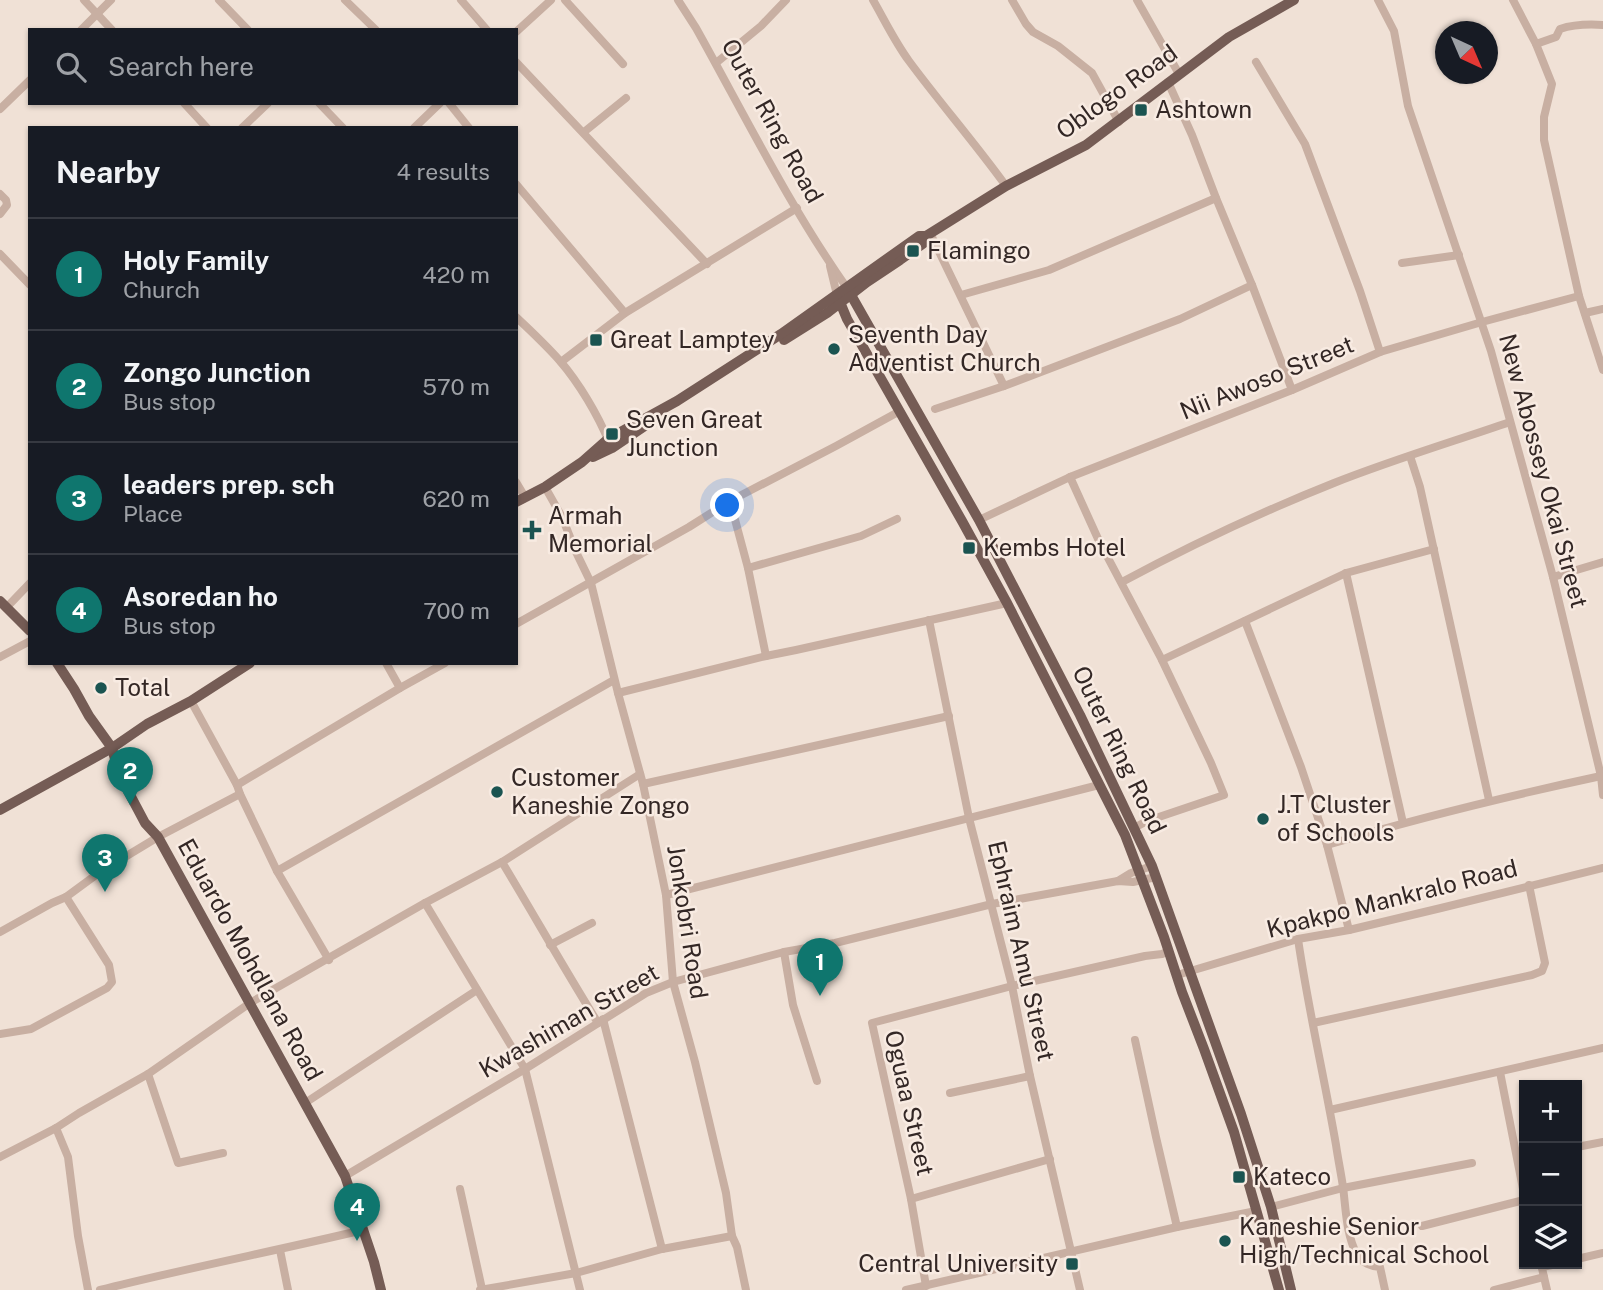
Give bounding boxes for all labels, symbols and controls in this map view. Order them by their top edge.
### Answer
north arrow [1435,21,1498,84]
search box [28,28,518,105]
street label: Outer Ring Road [716,34,829,207]
street label: Oblogo Road [1051,38,1182,144]
icon: search [52,48,90,86]
text: Search here [108,51,254,82]
place label: Ashtown [1155,95,1252,123]
marker: Ashtown [1133,102,1149,118]
text: Nearby [56,154,160,190]
text: 4 results [396,158,490,185]
place label: Flamingo [927,236,1031,264]
marker: Flamingo [905,243,921,259]
text: Holy Family [123,245,269,276]
text: 1 [74,261,84,288]
text: 420 m [422,261,490,288]
text: Church [123,276,200,303]
place label: Seventh Day Adventist Church [848,320,1041,376]
place label: Great Lamptey [610,325,775,353]
street label: Nii Awoso Street [1176,329,1358,425]
street label: New Abossey Okai Street [1494,331,1594,611]
marker: Great Lamptey [588,332,604,348]
marker: Seventh Day Adventist Church [826,341,842,357]
text: Zongo Junction [123,357,311,388]
text: 2 [72,373,86,400]
text: 570 m [422,373,490,400]
text: Bus stop [123,388,216,415]
place label: Seven Great Junction [626,405,763,461]
marker: Seven Great Junction [604,426,620,442]
text: leaders prep. sch [123,469,335,500]
text: 3 [71,485,87,512]
text: 620 m [422,485,490,512]
your location [710,488,744,522]
text: Place [123,500,183,527]
place label: Armah Memorial [548,501,653,557]
marker: Armah Memorial [522,520,542,540]
place label: Kembs Hotel [983,533,1126,561]
marker: Kembs Hotel [961,540,977,556]
text: Asoredan ho [123,581,278,612]
text: 4 [71,597,87,624]
text: 700 m [423,597,490,624]
text: Bus stop [123,612,216,639]
street label: Outer Ring Road [1067,661,1173,838]
place label: Total [115,673,170,701]
marker: Total [93,680,109,696]
pin: 2 [107,747,153,805]
place label: Customer Kaneshie Zongo [511,763,689,819]
marker: Customer Kaneshie Zongo [489,784,505,800]
place label: J.T Cluster of Schools [1277,790,1394,846]
marker: J.T Cluster of Schools [1255,811,1271,827]
pin: 3 [82,834,128,892]
street label: Eduardo Mohdlana Road [173,834,329,1085]
street label: Ephraim Amu Street [983,838,1061,1064]
street label: Jonkobri Road [662,843,714,1001]
street label: Kpakpo Mankralo Road [1263,853,1520,943]
pin: 1 [797,938,843,996]
street label: Kwashiman Street [474,957,663,1083]
street label: Oguaa Street [880,1027,940,1178]
map controls [1519,1080,1582,1269]
button: + [1519,1080,1582,1143]
button: − [1519,1143,1582,1206]
place label: Kateco [1253,1162,1331,1190]
marker: Kateco [1231,1169,1247,1185]
pin: 4 [334,1183,380,1241]
button: layers [1519,1206,1582,1269]
place label: Kaneshie Senior High/Technical School [1239,1212,1490,1268]
marker: Kaneshie Senior High/Technical School [1217,1233,1233,1249]
place label: Central University [858,1249,1058,1277]
marker: Central University [1064,1256,1080,1272]

